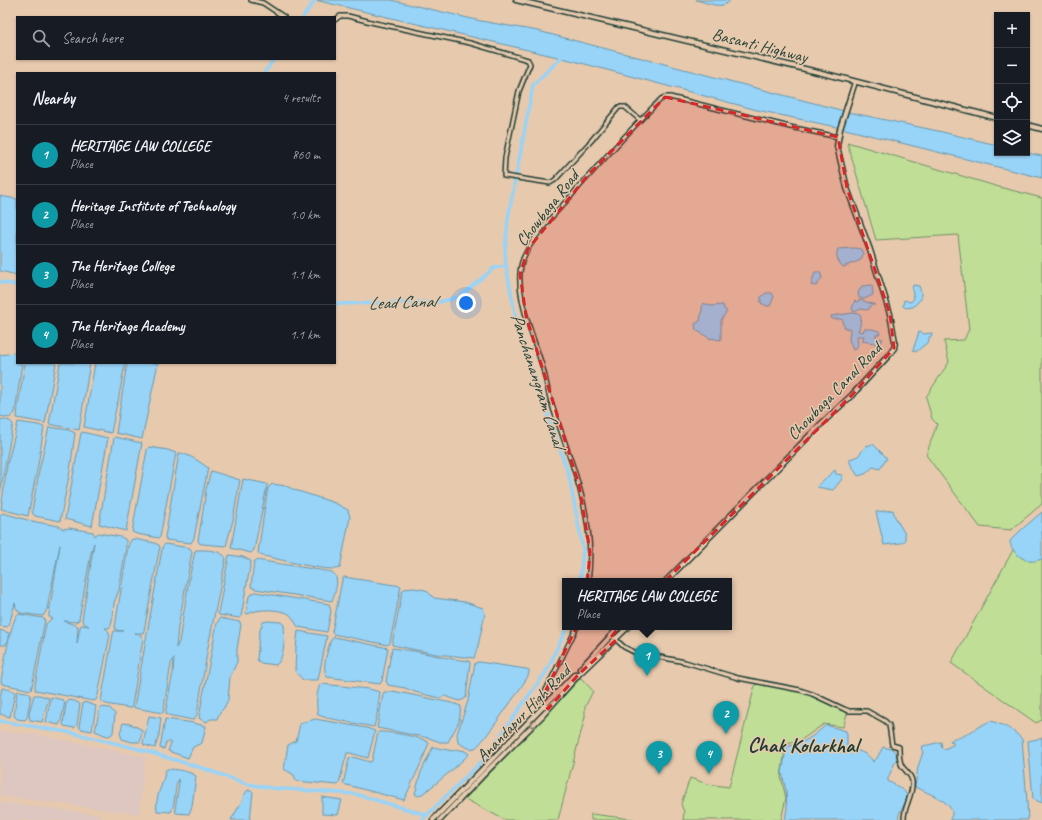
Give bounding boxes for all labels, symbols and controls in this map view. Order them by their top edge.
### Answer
map controls [994,12,1030,156]
button: + [994,12,1030,48]
search box [16,16,336,60]
street label: Basanti Highway [710,23,811,68]
icon: search [30,27,52,49]
text: Search here [62,29,123,48]
button: − [994,48,1030,84]
button: locate [994,84,1030,120]
text: Nearby [32,88,75,109]
text: 4 results [282,90,320,106]
button: layers [994,120,1030,156]
text: HERITAGE LAW COLLEGE [70,137,210,156]
text: 1 [42,147,48,163]
text: 860 m [292,147,320,163]
text: Place [70,156,93,172]
street label: Chowbaga Road [511,164,586,250]
text: Heritage Institute of Technology [70,197,235,216]
text: 2 [42,207,48,223]
text: 1.0 km [290,207,320,223]
text: Place [70,216,93,232]
text: The Heritage College [70,257,174,276]
text: 3 [42,267,48,283]
text: 1.1 km [290,267,320,283]
text: Place [70,276,93,292]
water label: Lead Canal [368,290,442,314]
your location [456,293,476,313]
water label: Panchanangram Canal [506,310,572,455]
text: The Heritage Academy [70,317,185,336]
text: 4 [42,327,48,343]
text: 1.1 km [290,327,320,343]
text: Place [70,336,93,352]
street label: Chowbaga Canal Road [783,337,888,445]
popup [562,578,732,630]
text: HERITAGE LAW COLLEGE [577,587,717,606]
text: Place [577,606,600,622]
pin: 1 [634,643,660,676]
street label: Anandapur High Road [472,658,577,766]
pin: 2 [713,701,739,734]
one-way arrow [530,720,538,728]
district label: Chak Kolarkhal [748,732,862,758]
pin: 3 [646,741,672,774]
pin: 4 [696,741,722,774]

